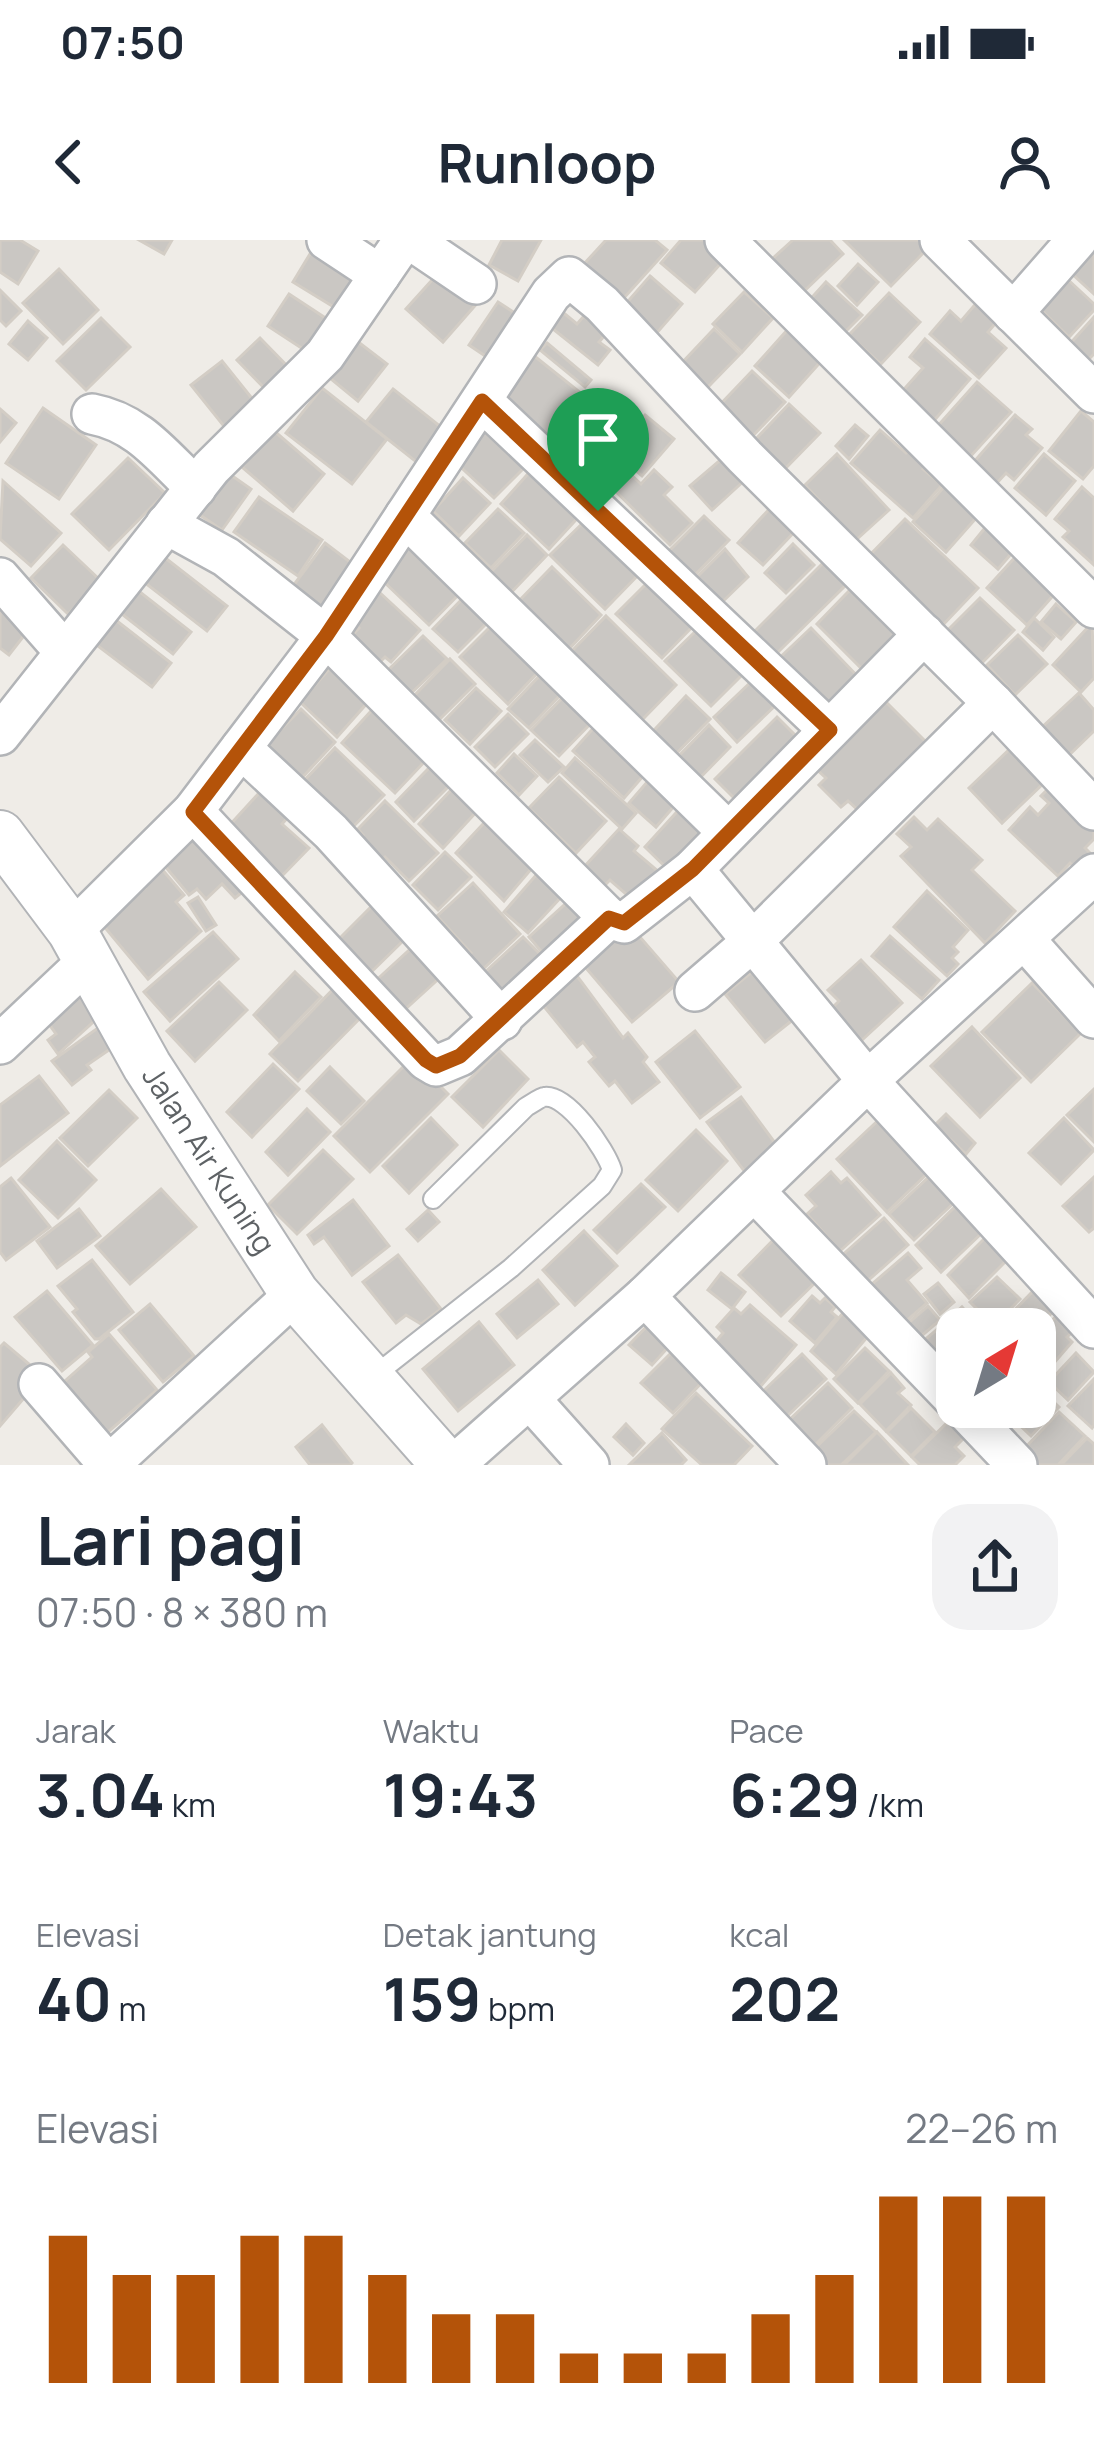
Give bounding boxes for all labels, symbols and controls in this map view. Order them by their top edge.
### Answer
text: 07:50 [60,11,185,73]
text: Runloop [438,125,656,199]
icon: back [36,129,102,195]
icon: person [992,129,1058,195]
pin [547,388,649,511]
icon: arrive [565,406,631,472]
street label: Jalan Air Kuning [134,1058,286,1261]
north arrow [936,1308,1056,1428]
map controls [936,1308,1056,1428]
text: Lari pagi [36,1495,305,1585]
button: share [932,1504,1058,1630]
text: 07:50 · 8 × 380 m [36,1585,328,1639]
text: Jarak [36,1708,116,1753]
text: Waktu [383,1708,480,1753]
text: Pace [729,1708,804,1753]
text: 3.04 [36,1753,165,1835]
text: 19:43 [383,1753,538,1835]
text: 6:29 [729,1753,860,1835]
text: km [165,1782,216,1827]
text: /km [860,1782,924,1827]
text: Elevasi [36,1912,140,1957]
text: Detak jantung [383,1912,597,1957]
text: kcal [729,1912,790,1957]
text: 40 [36,1957,112,2039]
text: 159 [383,1957,481,2039]
text: 202 [729,1957,840,2039]
text: m [112,1986,147,2031]
text: bpm [481,1986,555,2031]
text: Elevasi [36,2101,159,2155]
text: 22–26 m [905,2101,1058,2155]

